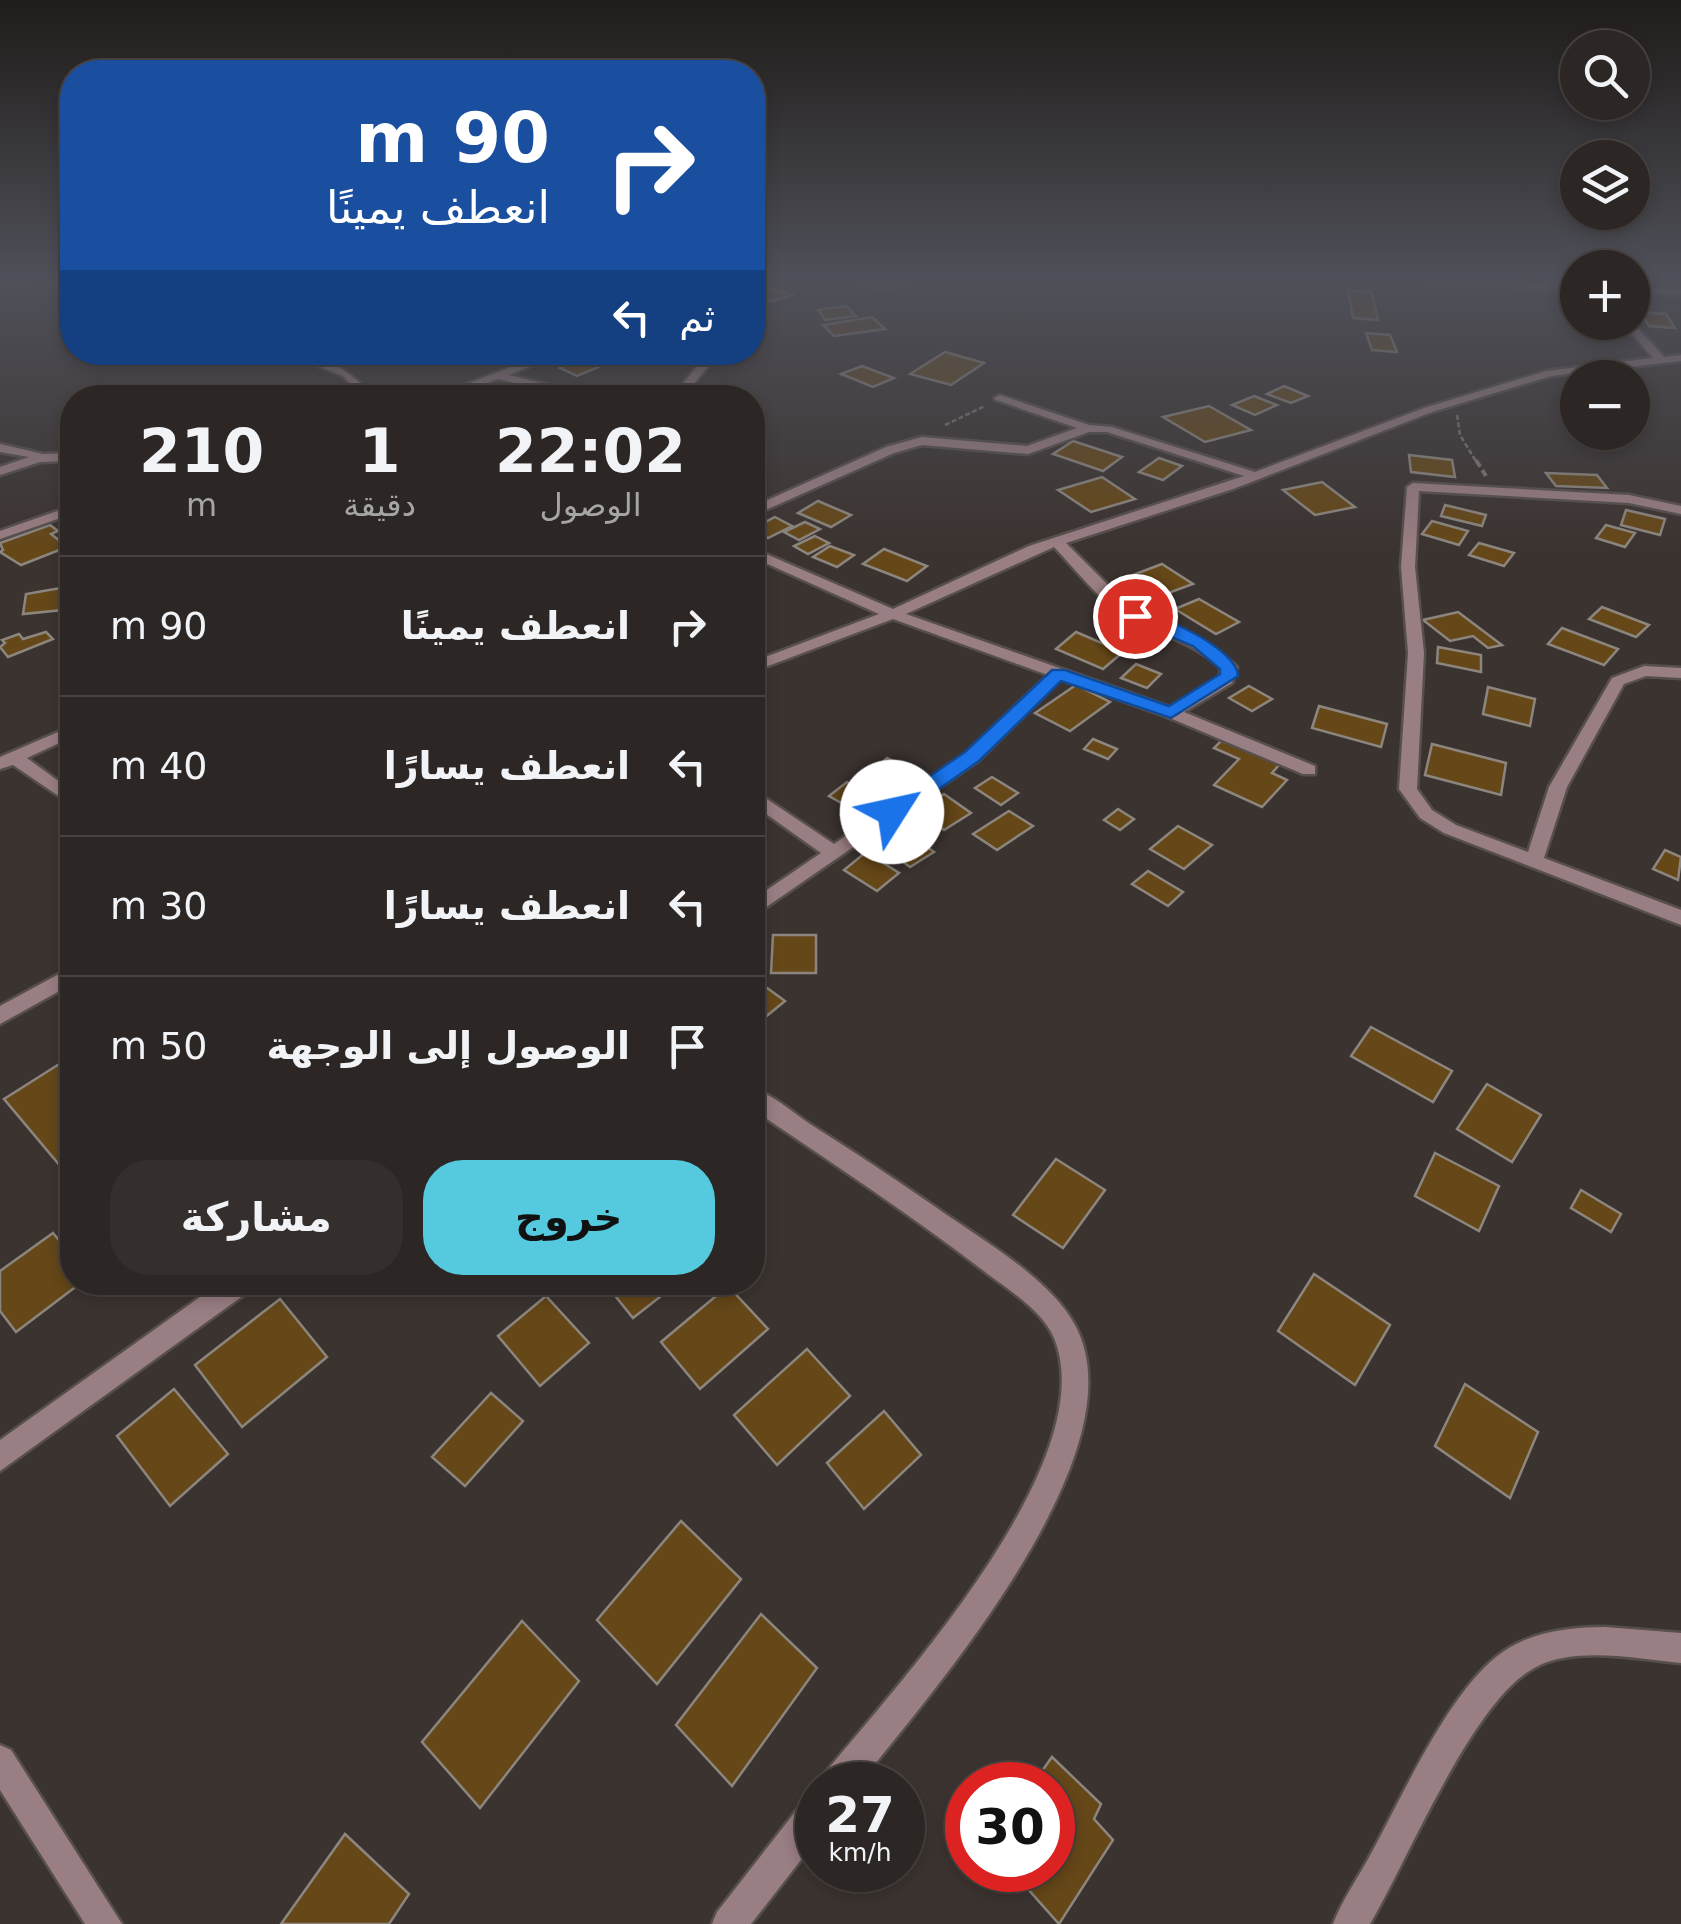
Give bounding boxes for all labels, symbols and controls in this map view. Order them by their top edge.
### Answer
map controls [1560,30,1650,450]
button: search [1560,30,1650,120]
text: 90 m [355,97,550,179]
icon: right [585,100,715,230]
button: layers [1560,140,1650,230]
text: انعطف يمينًا [326,181,550,234]
button: + [1560,250,1650,340]
icon: left [604,290,659,345]
text: ثم [679,296,715,340]
button: − [1560,360,1650,450]
text: 210 [139,416,264,486]
text: 1 [359,416,401,486]
text: 22:02 [495,416,686,486]
text: m [186,486,217,524]
text: دقيقة [343,486,416,524]
text: الوصول [539,486,642,524]
pin [1093,574,1178,659]
icon: arrive [1108,589,1163,644]
icon: right [660,599,715,654]
text: 90 m [110,604,207,648]
text: انعطف يمينًا [401,604,630,648]
icon: left [660,739,715,794]
text: 40 m [110,744,207,788]
text: انعطف يسارًا [384,744,630,788]
position arrow [840,760,944,864]
icon: left [660,879,715,934]
text: 30 m [110,884,207,928]
text: انعطف يسارًا [384,884,630,928]
icon: arrive [660,1019,715,1074]
text: 50 m [110,1024,207,1068]
text: الوصول إلى الوجهة [267,1024,630,1068]
button: مشاركة [110,1160,403,1275]
button: خروج [423,1160,715,1275]
speed limit sign: 30 [945,1762,1075,1892]
text: 27 [825,1786,895,1844]
text: km/h [828,1838,892,1867]

